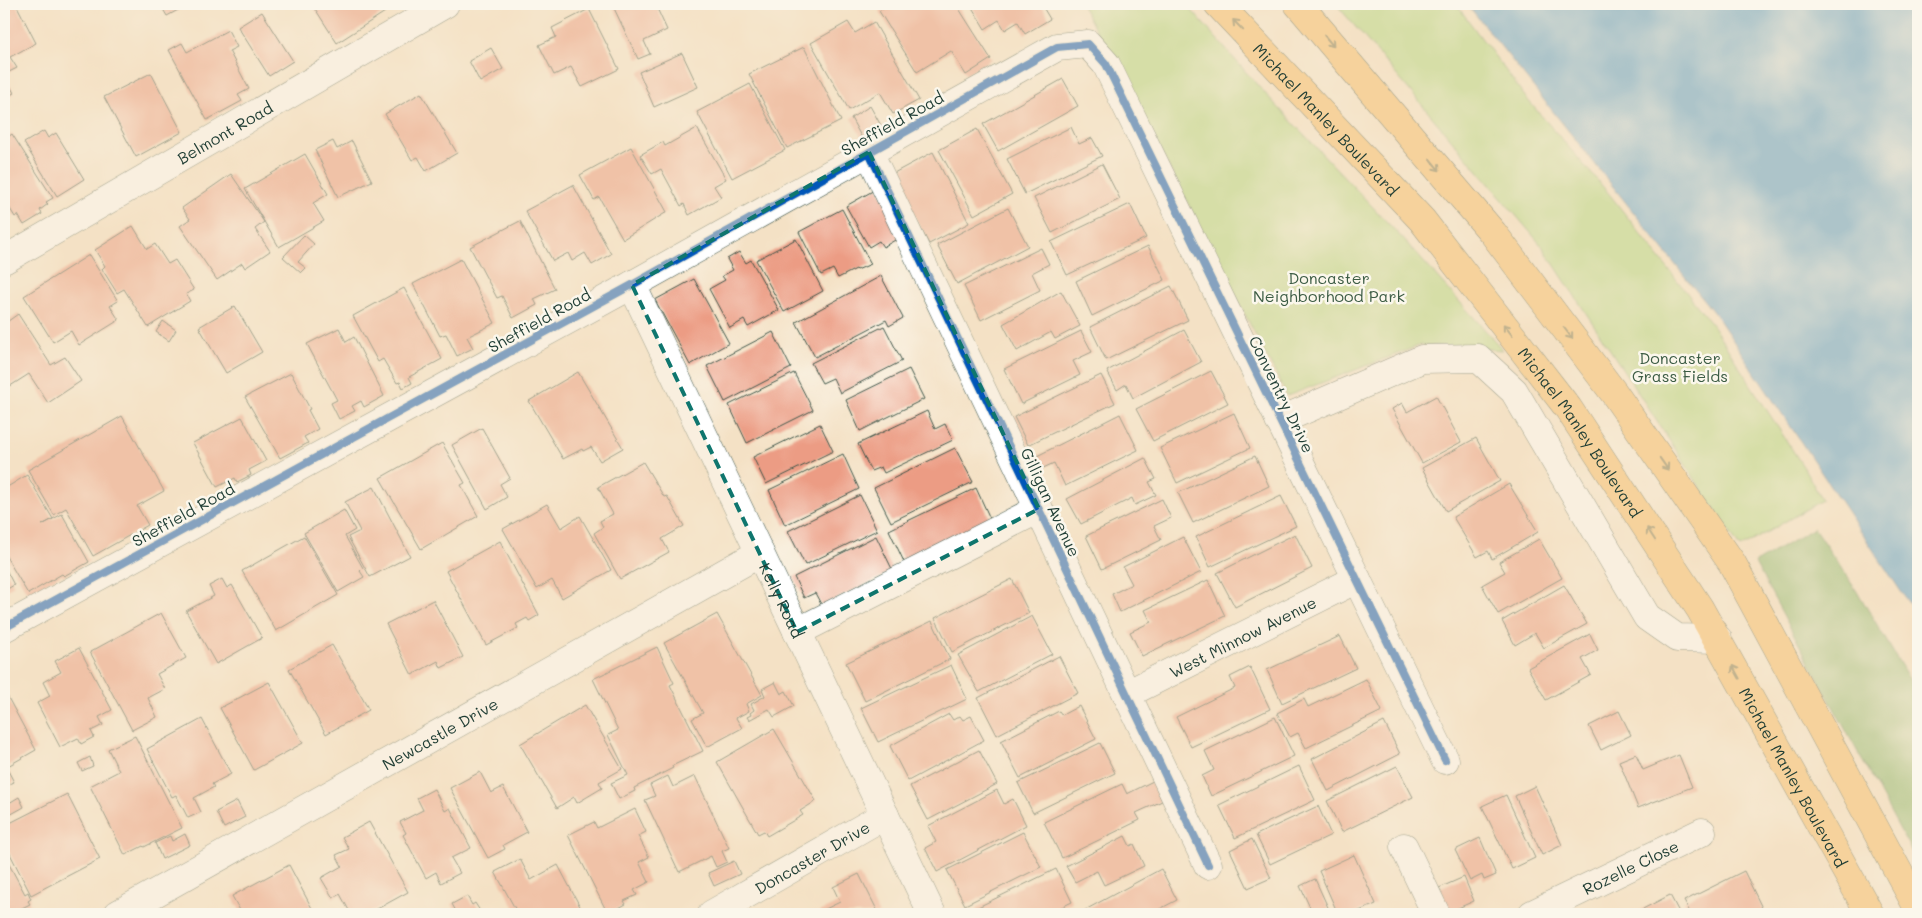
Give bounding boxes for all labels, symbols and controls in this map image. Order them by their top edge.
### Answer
one-way arrow [1232,18,1244,31]
one-way arrow [1324,34,1335,47]
street label: Michael Manley Boulevard [1249,38,1404,200]
street label: Sheffield Road [837,86,947,160]
street label: Belmont Road [173,96,276,168]
one-way arrow [1429,158,1440,171]
park label: Doncaster Neighborhood Park [1253,267,1405,306]
street label: Sheffield Road [484,283,594,357]
one-way arrow [1502,323,1513,336]
one-way arrow [1563,326,1574,339]
street label: Conventry Drive [1245,332,1319,456]
street label: Michael Manley Boulevard [1514,343,1647,521]
park label: Doncaster Grass Fields [1632,347,1728,386]
street label: Gilligan Avenue [1016,444,1086,560]
one-way arrow [1659,457,1669,471]
street label: Sheffield Road [128,477,238,551]
one-way arrow [1646,527,1656,541]
street label: Kelly Road [755,559,809,641]
street label: West Minnow Avenue [1165,591,1319,682]
one-way arrow [1731,665,1741,680]
street label: Michael Manley Boulevard [1735,683,1852,871]
street label: Newcastle Drive [378,692,501,774]
street label: Doncaster Drive [751,816,873,898]
street label: Rozelle Close [1579,835,1682,899]

